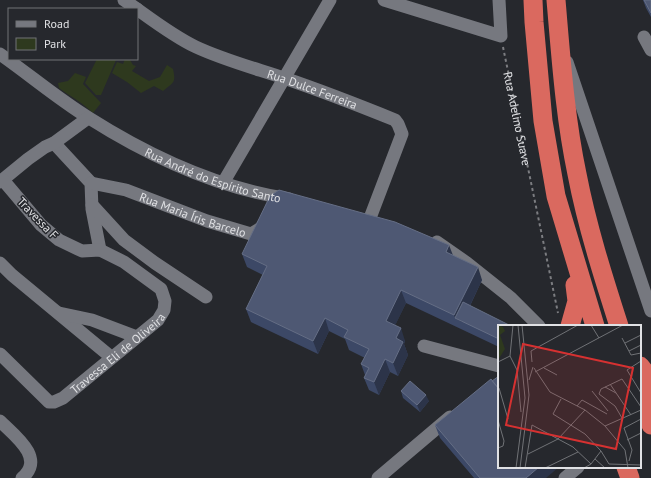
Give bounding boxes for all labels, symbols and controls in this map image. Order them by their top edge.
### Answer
legend [8,8,138,60]
text: Road [44,16,69,31]
text: Park [44,36,66,51]
street label: Rua Dulce Ferreira [265,66,360,112]
street label: Rua Adelino Suave [501,70,535,167]
street label: Rua André do Espírito Santo [143,144,282,205]
street label: Rua Maria Íris Barcelo [138,188,248,240]
street label: Travessa F [14,194,62,242]
street label: Travessa Eli de Oliveira [67,310,168,397]
inset map [498,325,641,468]

